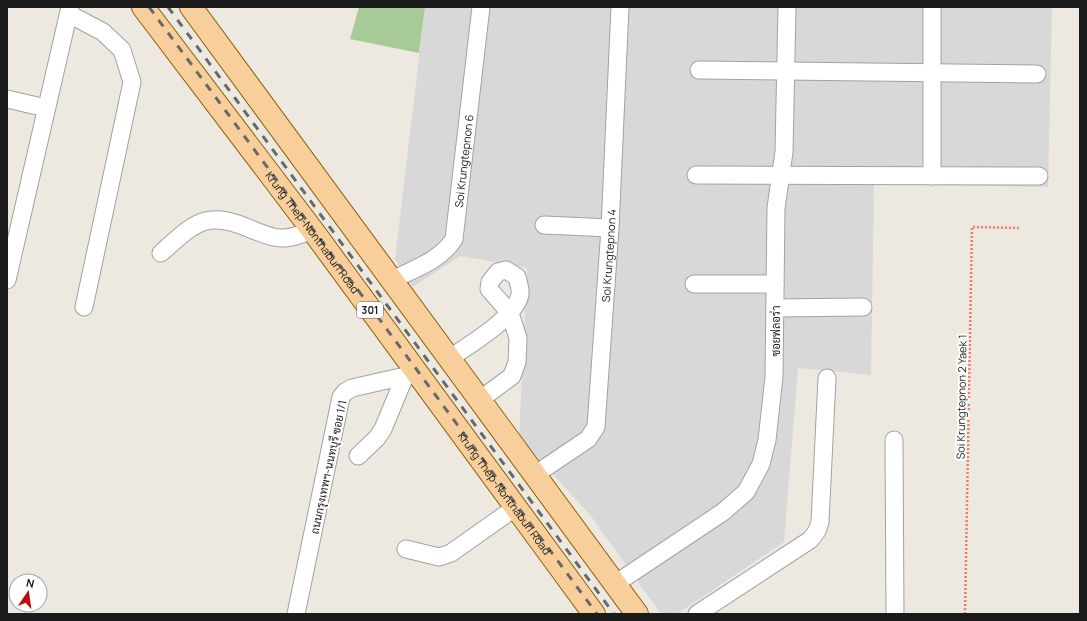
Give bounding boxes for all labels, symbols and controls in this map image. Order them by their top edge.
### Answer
street label: Soi Krungtepnon 6 [450,113,476,208]
street label: Krung Thep-Nonthaburi Road [263,168,363,296]
street label: Soi Krungtepnon 4 [597,209,618,303]
road number: 301 [357,302,383,318]
street label: ซอยฟลอร่า [768,306,783,356]
street label: Soi Krungtepnon 2 Yaek 1 [952,334,970,460]
street label: ถนนกรุงเทพฯ-นนทบุรี ซอย 1/1 [306,399,352,536]
street label: Krung Thep-Nonthaburi Road [455,429,555,557]
north arrow [8,573,48,613]
text: N [25,575,36,591]

